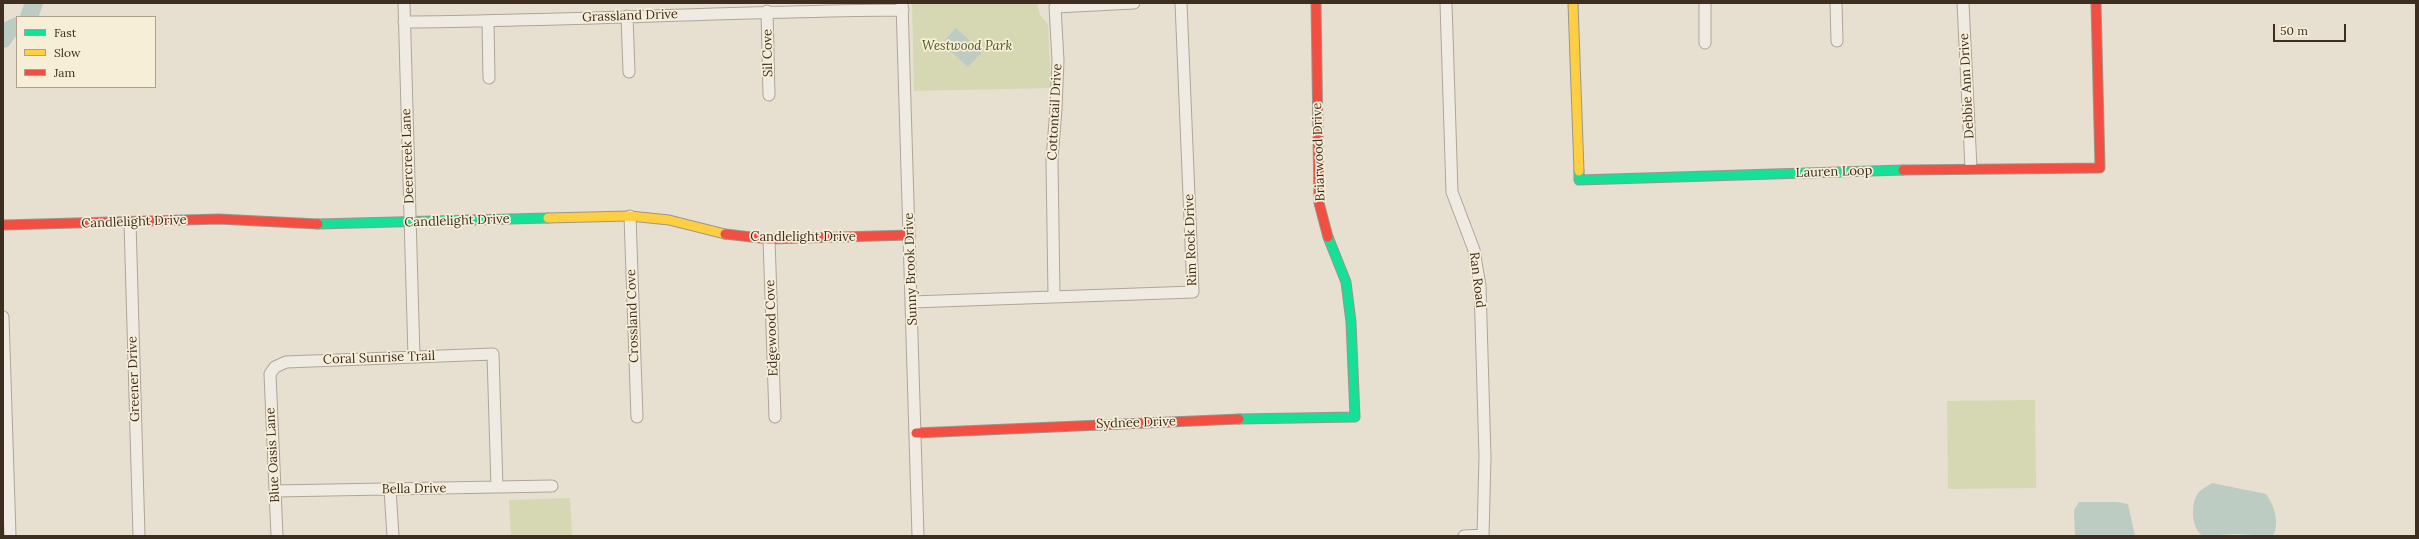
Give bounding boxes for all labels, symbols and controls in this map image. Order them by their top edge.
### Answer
street label: Grassland Drive [582,7,678,25]
legend [16,16,156,88]
scale bar [2275,16,2348,42]
text: 50 m [2280,23,2308,38]
text: Fast [54,25,77,40]
street label: Sil Cove [760,29,776,77]
street label: Debbie Ann Drive [1956,33,1978,139]
park label: Westwood Park [922,38,1012,54]
text: Slow [54,45,81,60]
street label: Cottontail Drive [1045,63,1065,161]
text: Jam [54,65,75,80]
street label: Briarwood Drive [1309,102,1329,202]
street label: Deercreek Lane [399,108,417,204]
street label: Lauren Loop [1795,163,1873,181]
street label: Rim Rock Drive [1182,194,1200,286]
street label: Candlelight Drive [404,211,510,231]
street label: Candlelight Drive [81,212,187,232]
street label: Sunny Brook Drive [901,212,921,326]
street label: Candlelight Drive [750,229,856,245]
street label: Ran Road [1466,251,1488,309]
street label: Crossland Cove [624,269,642,363]
street label: Edgewood Cove [763,279,781,377]
street label: Greener Drive [125,336,143,422]
street label: Coral Sunrise Trail [323,348,435,368]
street label: Blue Oasis Lane [263,407,283,503]
street label: Sydnee Drive [1096,414,1176,432]
street label: Bella Drive [381,481,447,497]

